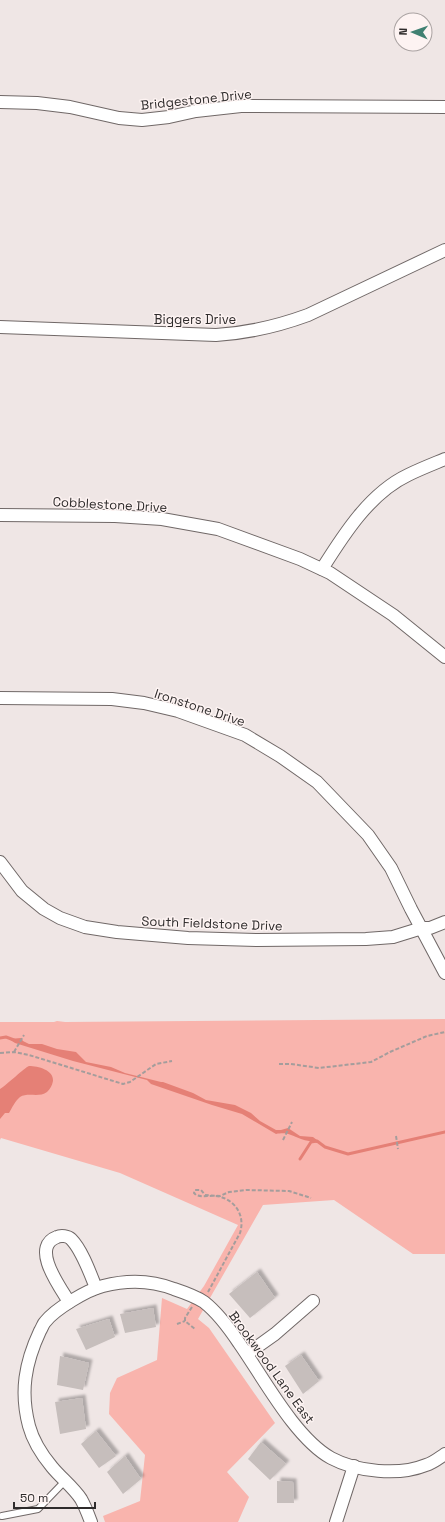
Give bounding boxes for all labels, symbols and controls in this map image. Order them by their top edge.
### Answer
north arrow [393,12,433,52]
text: N [396,28,410,36]
street label: Bridgestone Drive [140,85,253,114]
street label: Biggers Drive [154,311,236,328]
street label: Cobblestone Drive [52,493,168,516]
street label: Ironstone Drive [152,685,247,730]
street label: South Fieldstone Drive [141,913,283,934]
street label: Brookwood Lane East [225,1308,318,1427]
scale bar [14,1484,95,1510]
text: 50 m [20,1490,48,1506]

